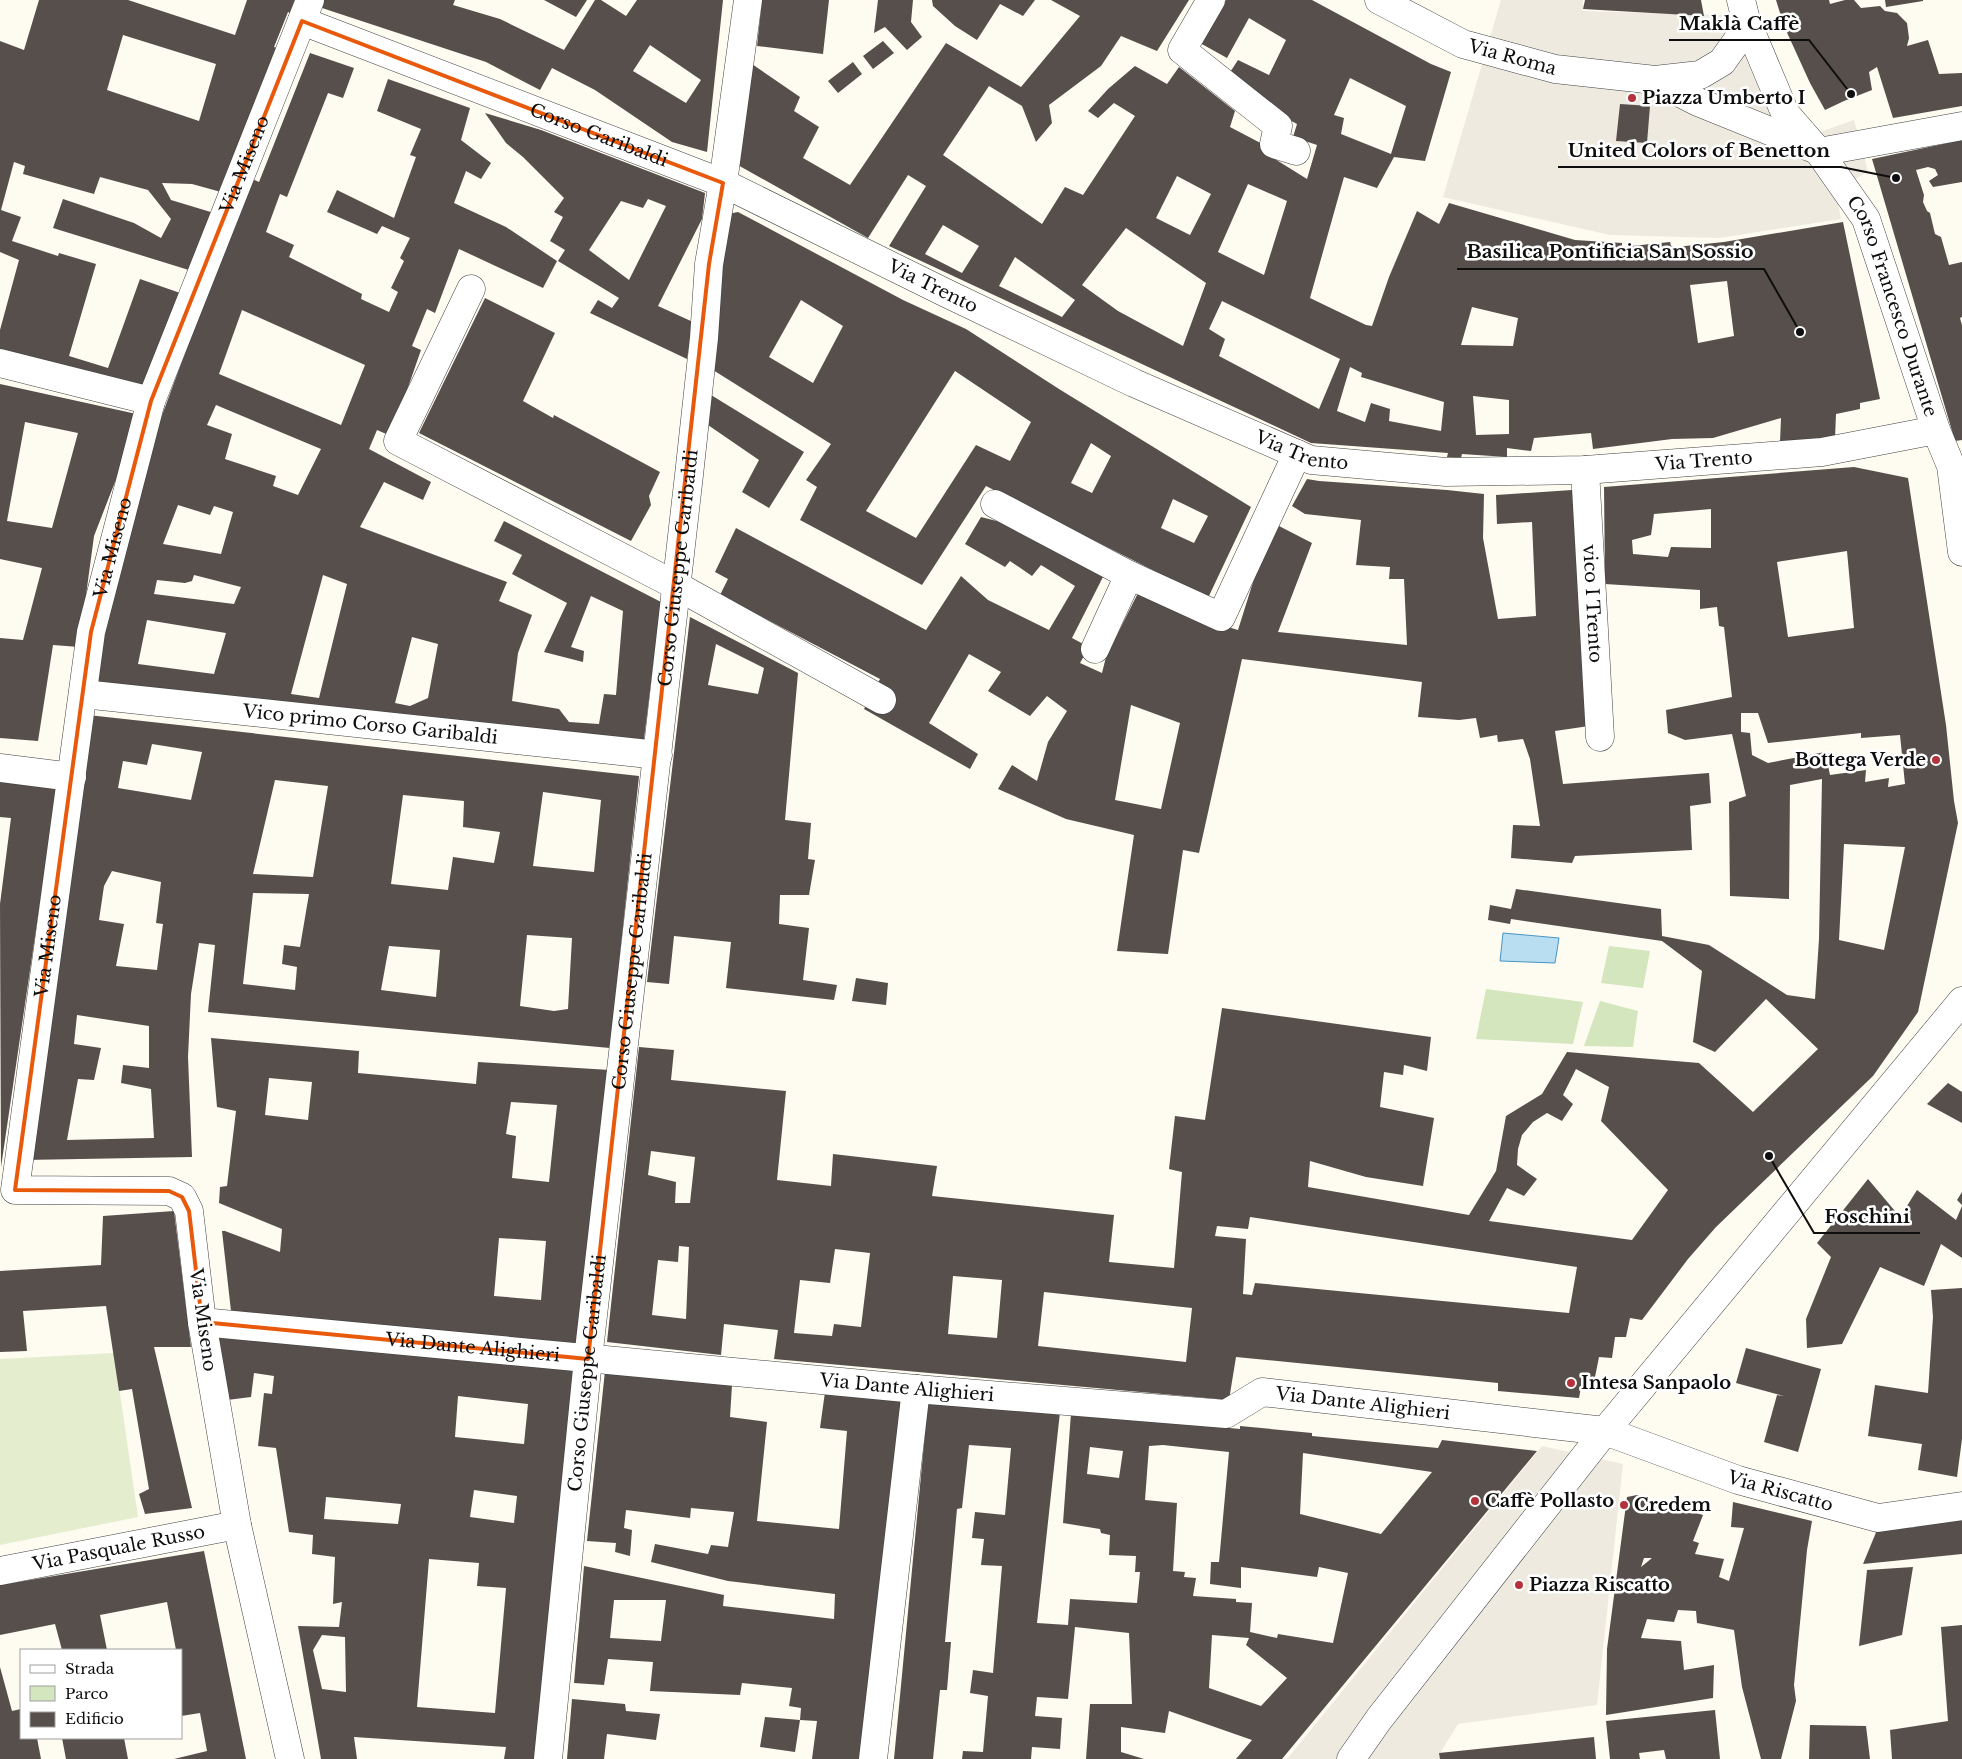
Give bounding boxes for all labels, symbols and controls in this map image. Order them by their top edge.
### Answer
callout: Maklà Caffè [1669,6,1809,40]
text: Maklà Caffè [1679,12,1799,35]
street label: Via Roma [1465,35,1559,80]
place label: Piazza Umberto I [1642,87,1806,109]
marker: Piazza Umberto I [1626,92,1638,104]
street label: Corso Garibaldi [527,99,671,172]
street label: Via Miseno [215,112,274,217]
callout: United Colors of Benetton [1558,133,1841,167]
text: United Colors of Benetton [1568,139,1830,162]
street label: Corso Francesco Durante [1842,191,1942,420]
callout: Basilica Pontificia San Sossio [1457,235,1764,269]
text: Basilica Pontificia San Sossio [1467,240,1753,263]
street label: Via Trento [883,255,981,318]
street label: Via Trento [1251,426,1349,474]
street label: Via Trento [1654,446,1753,476]
street label: Corso Giuseppe Garibaldi [654,448,703,688]
street label: Via Miseno [89,495,137,601]
street label: vico I Trento [1578,544,1607,664]
street label: Vico primo Corso Garibaldi [241,700,499,749]
place label: Bottega Verde [1795,749,1926,771]
marker: Bottega Verde [1930,754,1942,766]
street label: Corso Giuseppe Garibaldi [608,852,657,1091]
street label: Via Miseno [30,893,66,1000]
callout: Foschini [1814,1199,1920,1233]
text: Foschini [1824,1205,1910,1228]
street label: Corso Giuseppe Garibaldi [564,1253,611,1493]
street label: Via Miseno [185,1266,221,1373]
street label: Via Dante Alighieri [384,1328,561,1367]
street label: Via Dante Alighieri [818,1369,995,1406]
place label: Intesa Sanpaolo [1581,1372,1731,1394]
marker: Intesa Sanpaolo [1565,1377,1577,1389]
street label: Via Dante Alighieri [1274,1383,1451,1424]
street label: Via Riscatto [1723,1466,1835,1516]
place label: Caffè Pollasto [1485,1490,1614,1512]
place label: Credem [1634,1494,1711,1516]
marker: Caffè Pollasto [1469,1495,1481,1507]
marker: Credem [1618,1499,1630,1511]
street label: Via Pasquale Russo [30,1520,207,1576]
place label: Piazza Riscatto [1529,1574,1670,1596]
marker: Piazza Riscatto [1513,1579,1525,1591]
legend [20,1649,182,1739]
text: Strada [65,1659,115,1678]
text: Parco [65,1684,108,1703]
text: Edificio [65,1709,124,1728]

